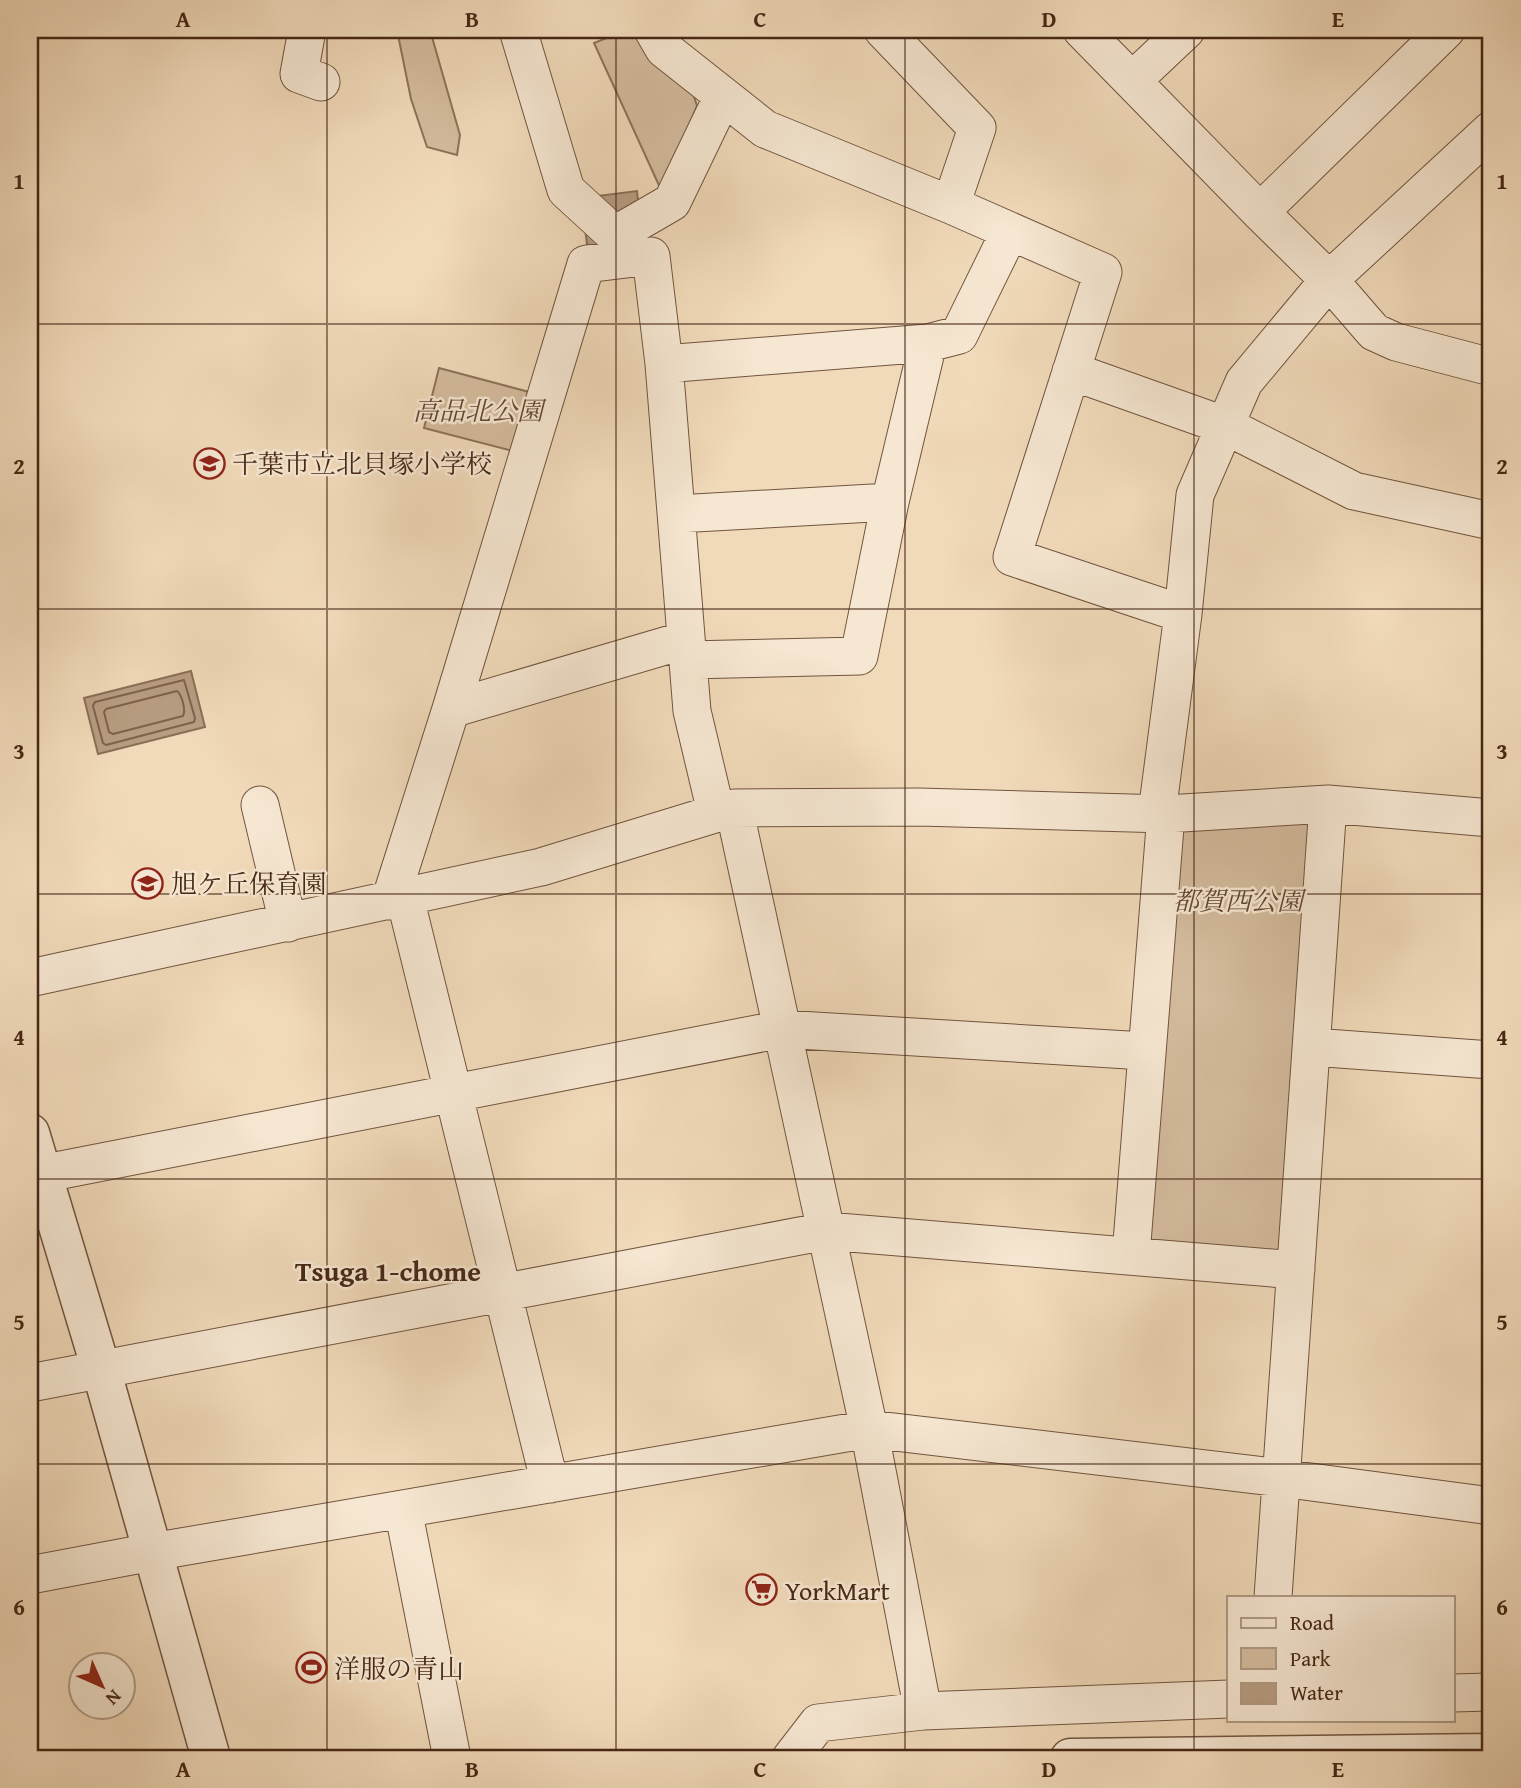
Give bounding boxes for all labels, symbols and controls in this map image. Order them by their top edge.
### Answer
text: A [176,2,191,35]
text: B [465,2,479,35]
text: C [753,2,767,35]
text: D [1042,2,1057,35]
text: E [1332,2,1344,35]
text: 1 [13,164,25,197]
text: 1 [1496,164,1508,197]
park label: 高品北公園 [413,391,547,430]
place label: 千葉市立北貝塚小学校 [232,444,492,483]
school or university icon: 千葉市立北貝塚小学校 [192,446,226,480]
text: 2 [13,449,25,482]
text: 2 [1496,449,1508,482]
text: 3 [13,734,25,767]
text: 3 [1496,734,1508,767]
place label: 旭ケ丘保育園 [171,864,327,903]
school or university icon: 旭ケ丘保育園 [131,866,165,900]
park label: 都賀西公園 [1173,881,1307,920]
text: 4 [13,1020,25,1053]
text: 4 [1496,1020,1508,1053]
district label: Tsuga 1-chome [295,1250,481,1291]
text: 5 [13,1305,25,1338]
text: 5 [1496,1305,1508,1338]
place label: YorkMart [785,1571,890,1610]
supermarket icon: YorkMart [745,1573,779,1607]
text: 6 [13,1590,25,1623]
text: 6 [1496,1590,1508,1623]
legend [1227,1596,1454,1722]
text: Road [1290,1607,1335,1638]
text: Park [1290,1643,1331,1674]
place label: 洋服の青山 [334,1649,464,1688]
sports icon: 洋服の青山 [294,1651,328,1685]
north arrow [66,1652,136,1722]
text: Water [1290,1677,1343,1708]
text: N [99,1684,128,1713]
text: A [176,1752,191,1785]
text: B [465,1752,479,1785]
text: C [753,1752,767,1785]
text: D [1042,1752,1057,1785]
text: E [1332,1752,1344,1785]

